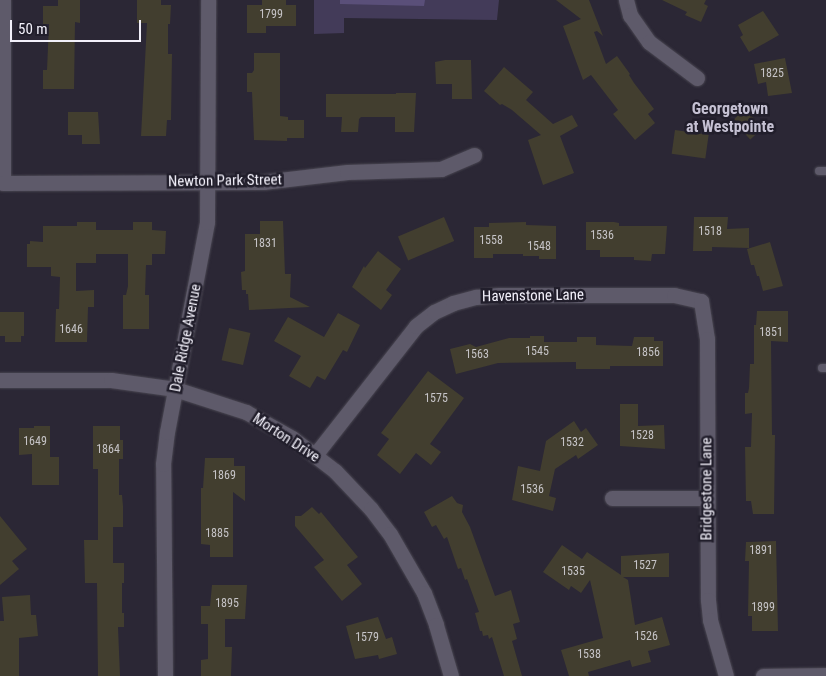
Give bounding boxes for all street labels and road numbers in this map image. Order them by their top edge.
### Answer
street label: Newton Park Street [168,171,282,191]
street label: Dale Ridge Avenue [167,283,205,393]
street label: Havenstone Lane [482,286,584,306]
street label: Morton Drive [249,410,323,466]
street label: Bridgestone Lane [698,437,716,541]

